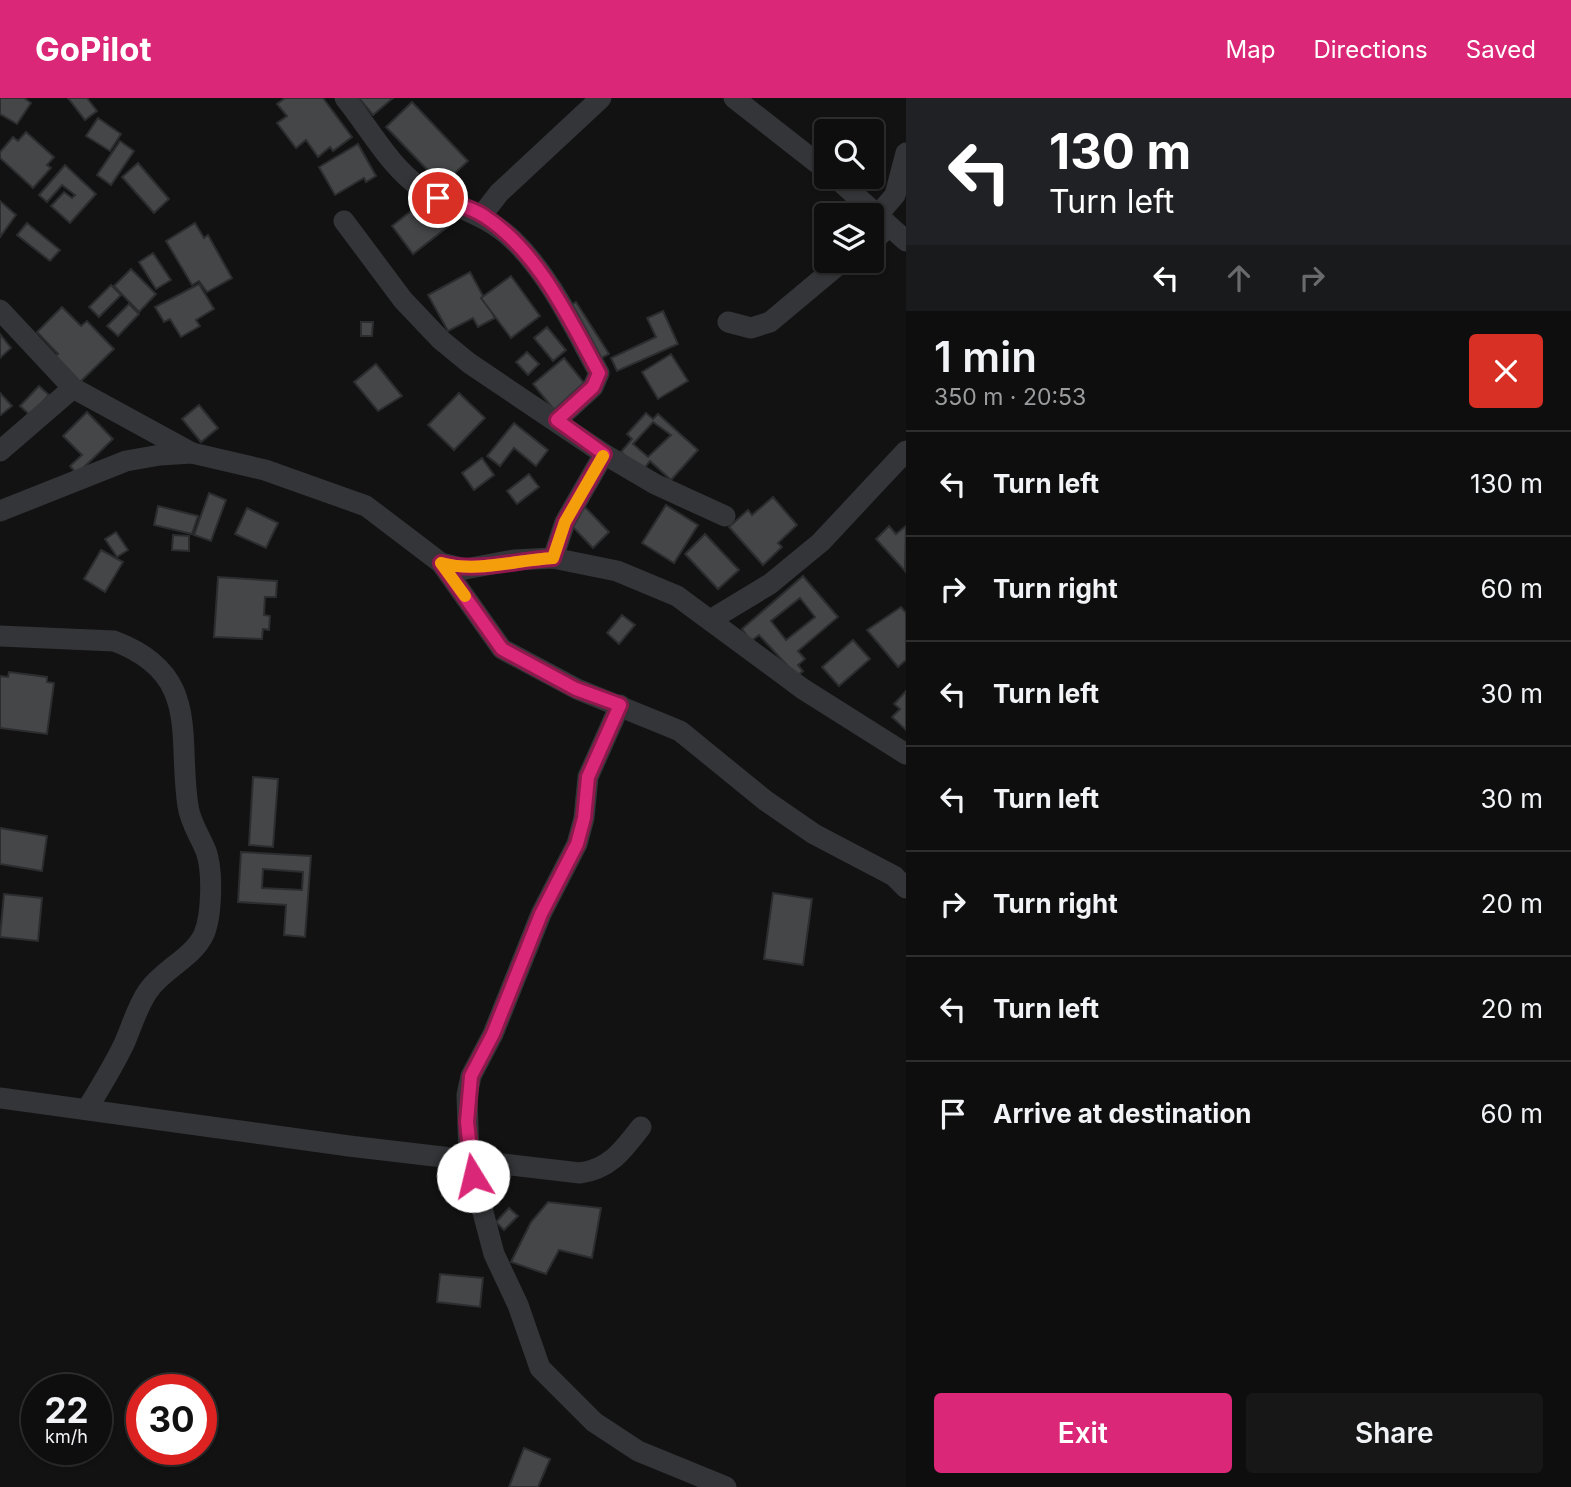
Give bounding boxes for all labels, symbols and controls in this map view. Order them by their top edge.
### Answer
text: GoPilot [35,29,152,69]
text: Map [1226,35,1275,64]
text: Directions [1313,35,1428,64]
text: Saved [1466,35,1536,64]
map controls [814,119,884,273]
button: search [814,119,884,189]
text: 130 m [1049,122,1191,181]
icon: left [934,126,1025,217]
pin [408,168,468,228]
icon: arrive [419,179,457,217]
text: Turn left [1049,182,1174,221]
button: layers [814,203,884,273]
icon: left [1147,259,1185,297]
icon: ahead [1220,259,1258,297]
icon: right [1293,259,1331,297]
text: 1 min [934,331,1037,382]
button: close [1469,334,1543,408]
text: 350 m · 20:53 [934,383,1086,411]
icon: left [934,465,972,503]
text: Turn left [993,468,1099,499]
text: 130 m [1470,468,1543,499]
icon: right [934,570,972,608]
text: Turn right [993,573,1118,604]
text: 60 m [1480,573,1543,604]
icon: left [934,675,972,713]
text: Turn left [993,678,1099,709]
text: 30 m [1480,678,1543,709]
icon: left [934,780,972,818]
text: Turn left [993,783,1099,814]
text: 30 m [1480,783,1543,814]
icon: right [934,885,972,923]
text: Turn right [993,888,1118,919]
text: 20 m [1481,888,1543,919]
icon: left [934,990,972,1028]
text: Turn left [993,993,1099,1024]
text: 20 m [1481,993,1543,1024]
icon: arrive [934,1095,972,1133]
text: Arrive at destination [993,1098,1252,1129]
text: 60 m [1480,1098,1543,1129]
position arrow [436,1139,510,1213]
speed limit sign: 30 [126,1374,217,1465]
text: 22 [44,1389,89,1431]
button: Exit [934,1393,1232,1473]
button: Share [1246,1393,1543,1473]
text: km/h [45,1426,88,1447]

